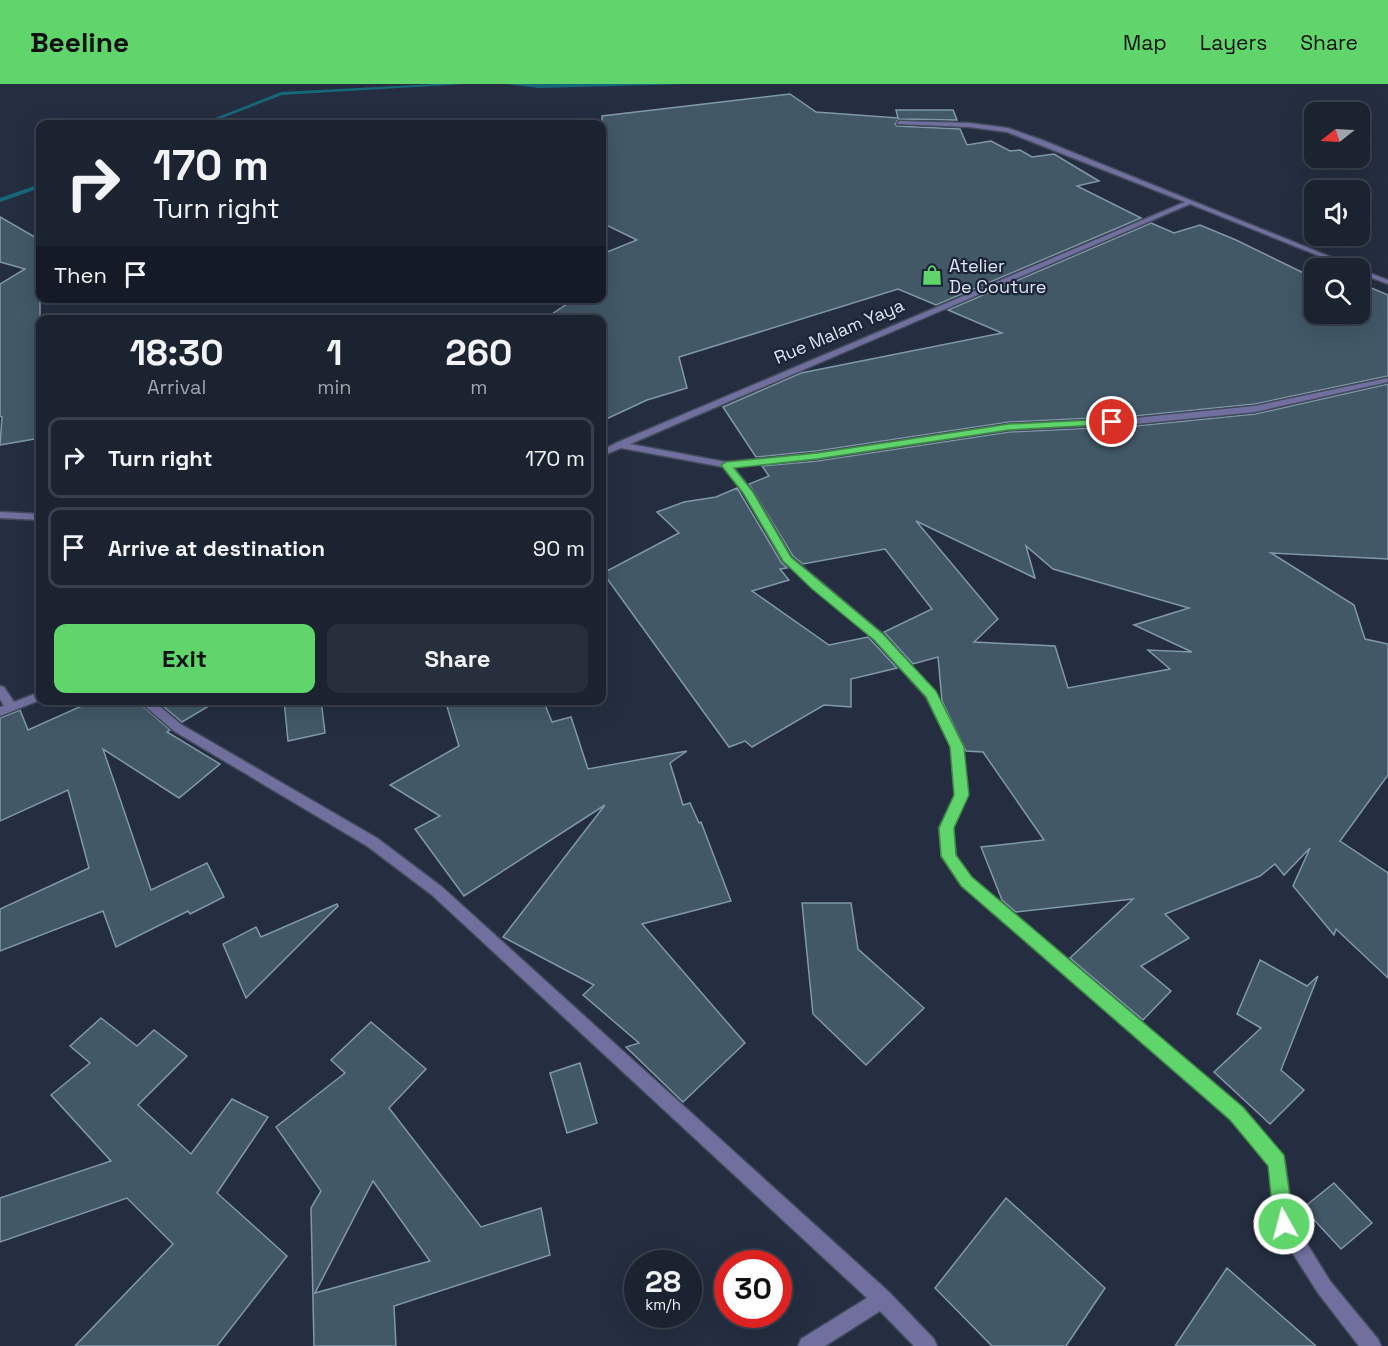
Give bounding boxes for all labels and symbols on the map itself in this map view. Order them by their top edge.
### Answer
north arrow [1304,102,1370,168]
place label: Atelier De Couture [949,254,1046,298]
shop icon: Atelier De Couture [920,263,944,287]
street label: Rue Malam Yaya [770,293,908,369]
pin [1086,396,1137,447]
position arrow [1252,1192,1316,1256]
speed limit sign: 30 [714,1250,792,1328]

